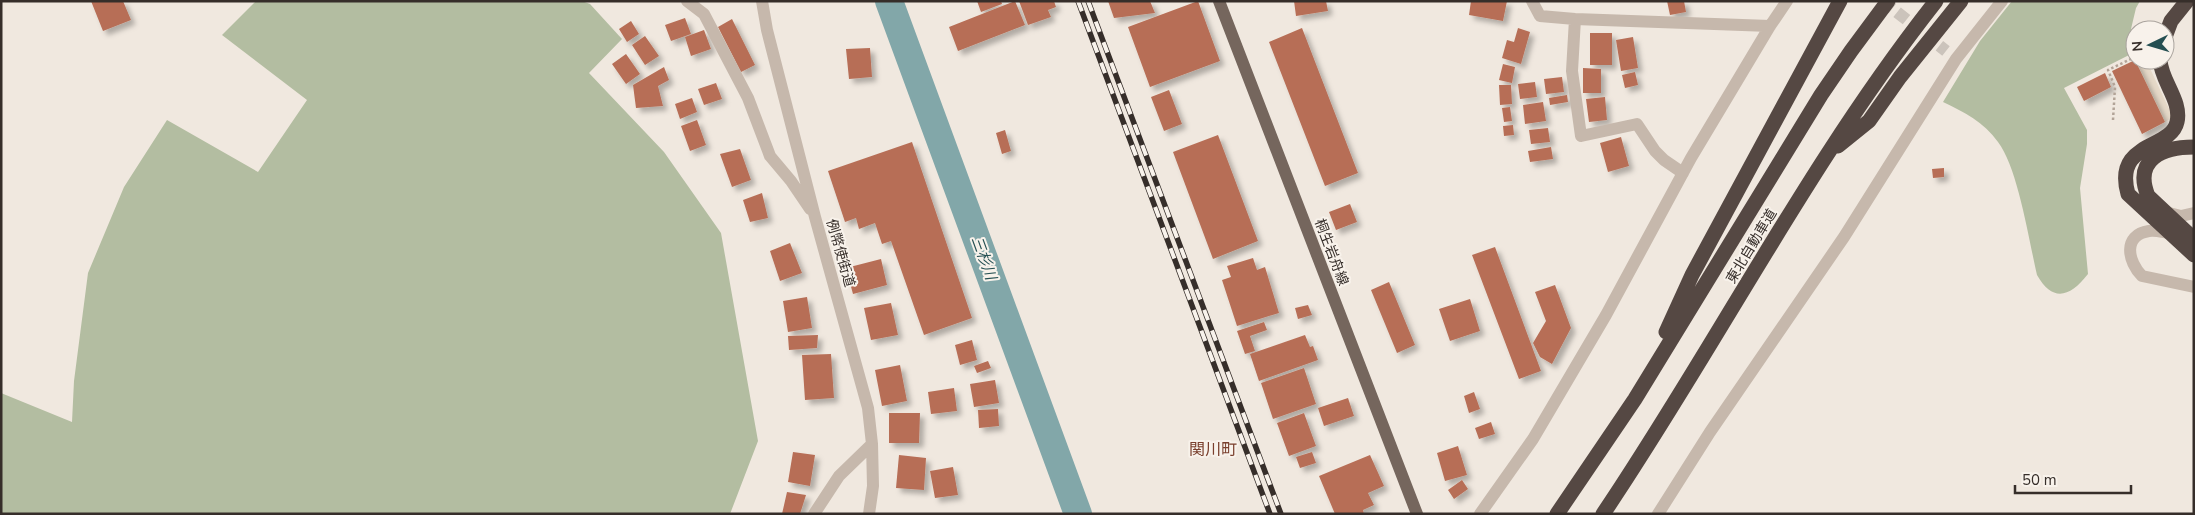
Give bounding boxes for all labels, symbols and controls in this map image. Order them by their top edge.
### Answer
north arrow [2125,20,2175,70]
text: N [2128,40,2147,52]
street label: 東北自動車道 [1722,205,1781,287]
street label: 桐生岩舟線 [1310,216,1353,288]
street label: 例幣使街道 [822,217,859,289]
water label: 三杉川 [967,233,1002,284]
district label: 関川町 [1189,439,1237,461]
scale bar [2015,462,2131,494]
text: 50 m [2022,470,2057,490]

